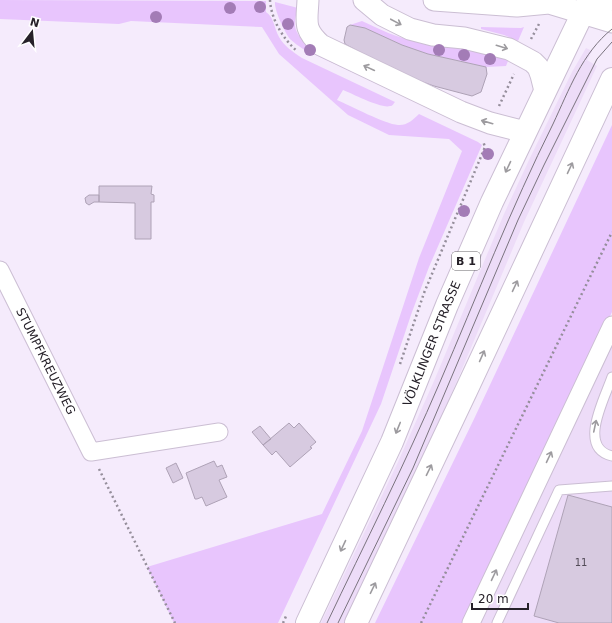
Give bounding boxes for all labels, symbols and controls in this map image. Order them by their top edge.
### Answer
north arrow [12,12,52,52]
text: N [28,15,41,30]
one-way arrow [390,19,402,26]
one-way arrow [495,43,507,51]
one-way arrow [364,64,376,71]
one-way arrow [481,118,494,125]
one-way arrow [504,160,511,172]
one-way arrow [567,162,574,174]
road number: B 1 [452,252,480,270]
street label: VÖLKLINGER STRASSE [400,279,464,408]
one-way arrow [512,280,519,292]
street label: STUMPFKREUZWEG [13,305,78,417]
one-way arrow [479,351,487,363]
one-way arrow [592,420,600,433]
one-way arrow [394,421,401,433]
one-way arrow [546,452,553,464]
one-way arrow [426,465,433,477]
one-way arrow [339,540,346,552]
house number: 11 [575,557,587,568]
one-way arrow [491,569,498,581]
one-way arrow [370,582,377,594]
scale bar [472,585,528,611]
text: 20 m [478,592,509,606]

